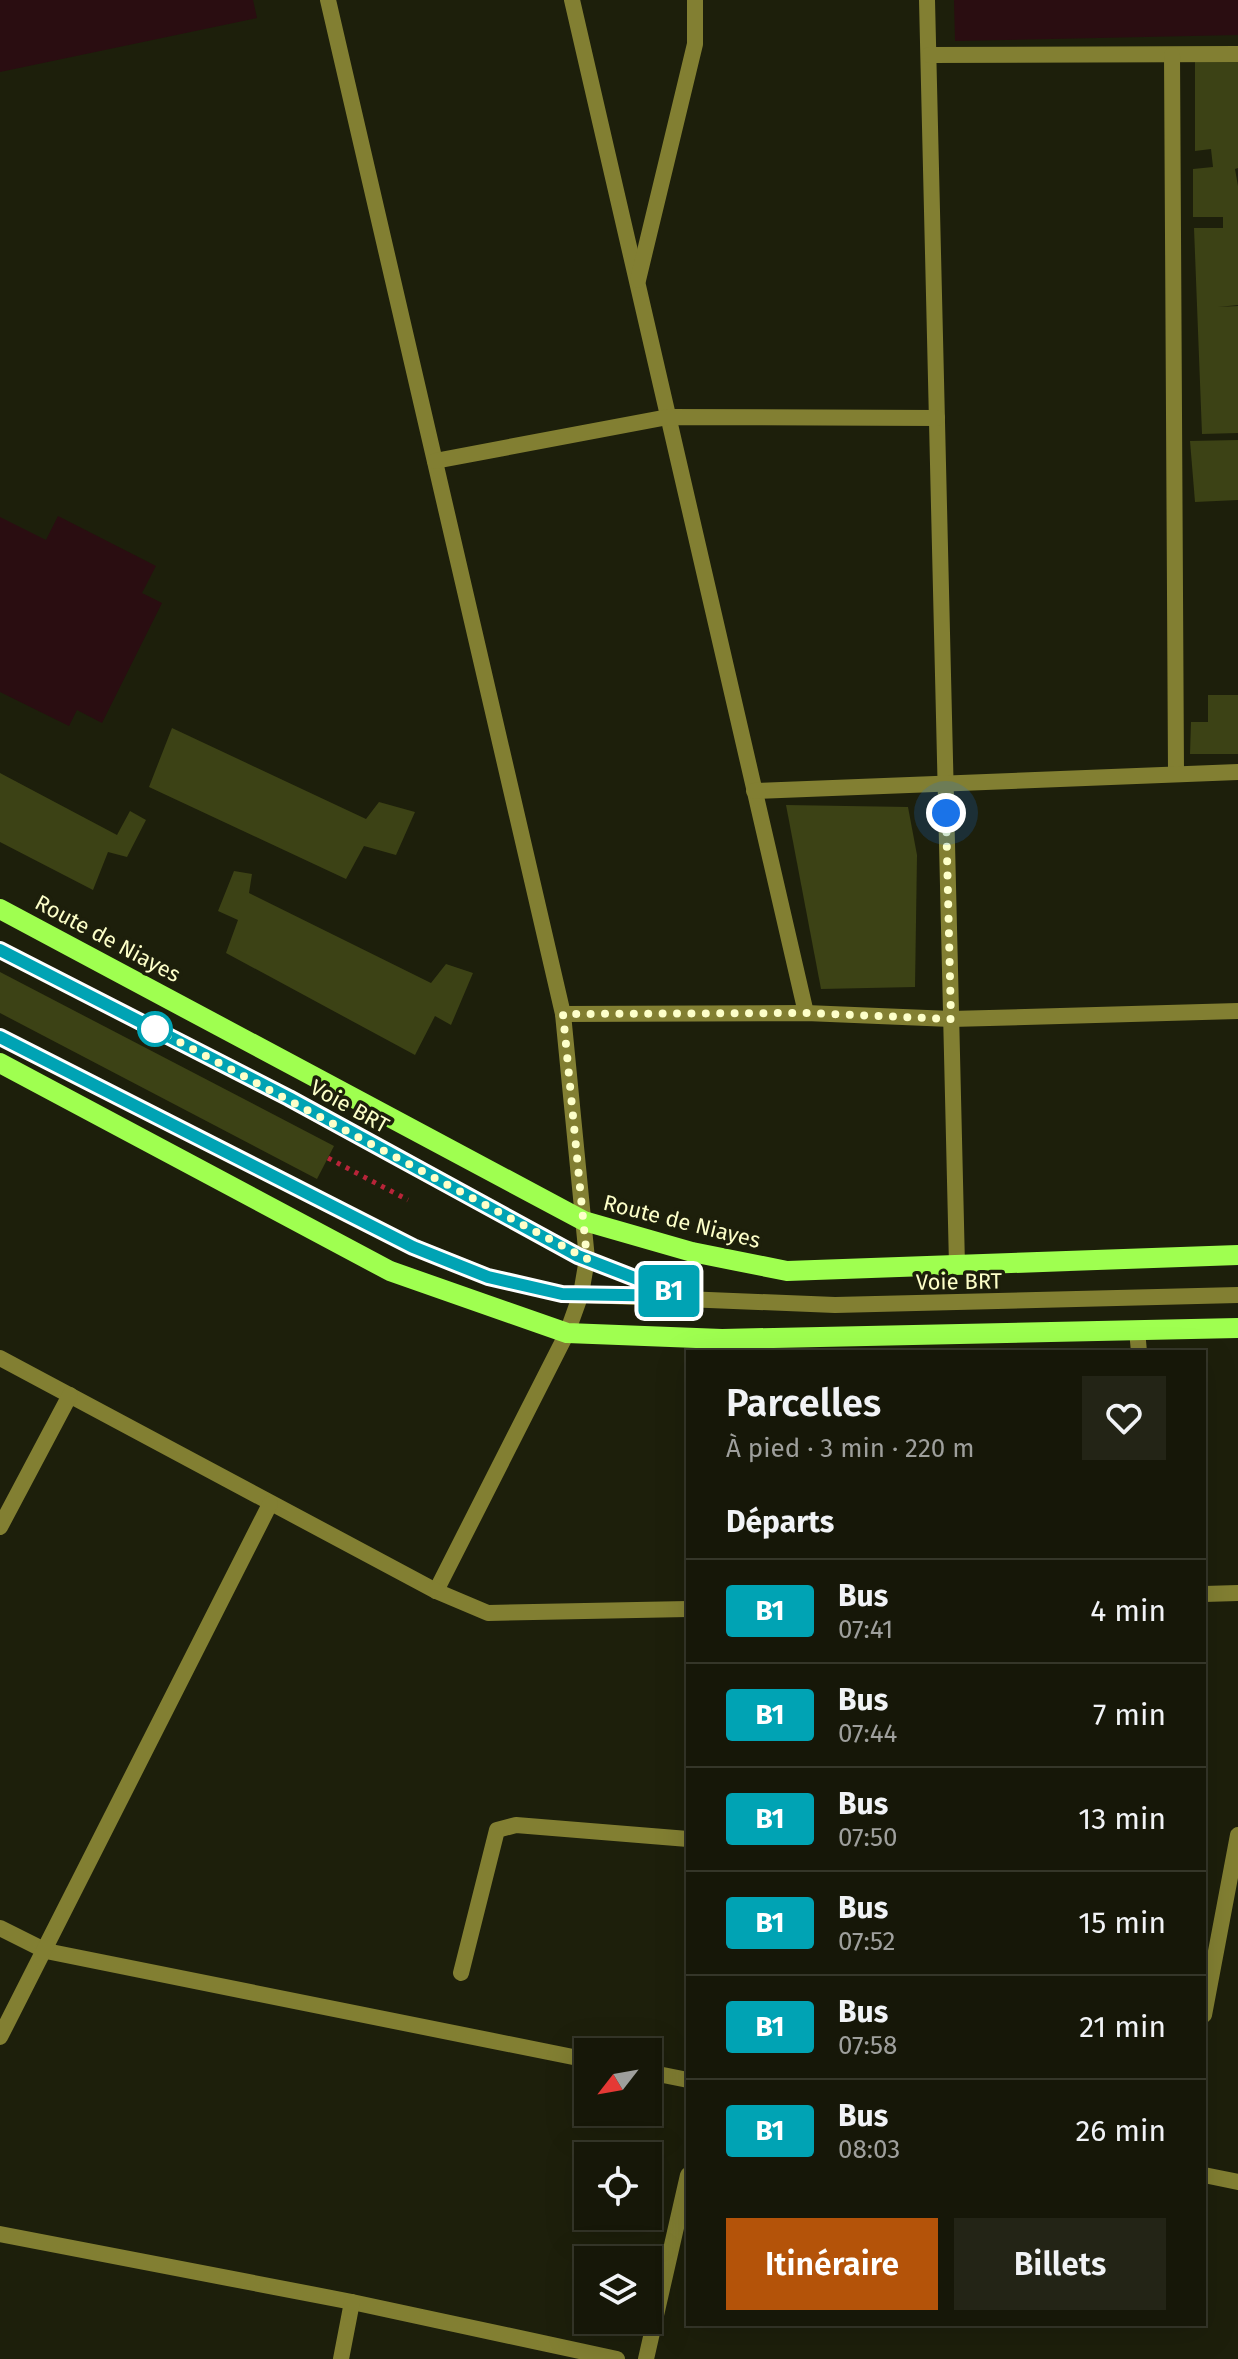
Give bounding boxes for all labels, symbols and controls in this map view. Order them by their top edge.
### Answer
your location [926,793,966,833]
street label: Route de Niayes [30,889,185,988]
unlabelled marker [138,1012,172,1046]
street label: Voie BRT [306,1074,395,1139]
street label: Route de Niayes [601,1189,763,1254]
line badge: B1 [633,1265,705,1317]
street label: Voie BRT [916,1267,1003,1296]
text: B1 [654,1274,684,1307]
button: heart [1082,1376,1166,1460]
text: Parcelles [726,1380,881,1426]
text: À pied · 3 min · 220 m [726,1433,974,1464]
text: Départs [726,1504,834,1540]
text: Bus [838,1578,888,1614]
text: 4 min [1090,1593,1166,1629]
text: B1 [755,1594,785,1627]
text: 07:41 [838,1614,893,1645]
text: Bus [838,1682,888,1718]
text: 7 min [1093,1697,1166,1733]
text: B1 [755,1698,785,1731]
text: 07:44 [838,1718,897,1749]
text: Bus [838,1786,888,1822]
text: 13 min [1078,1801,1166,1837]
text: B1 [755,1802,785,1835]
text: 07:50 [838,1822,897,1853]
text: Bus [838,1890,888,1926]
text: 15 min [1078,1905,1166,1941]
text: B1 [755,1906,785,1939]
text: 07:52 [838,1926,895,1957]
text: Bus [838,1994,888,2030]
text: 21 min [1079,2009,1166,2045]
text: B1 [755,2010,785,2043]
text: 07:58 [838,2030,897,2061]
north arrow [574,2038,662,2126]
map controls [574,2038,662,2334]
text: Bus [838,2098,888,2134]
text: 26 min [1075,2113,1166,2149]
text: B1 [755,2114,785,2147]
text: 08:03 [838,2134,900,2165]
button: locate [574,2142,662,2230]
button: Itinéraire [726,2218,938,2310]
button: Billets [954,2218,1166,2310]
button: layers [574,2246,662,2334]

